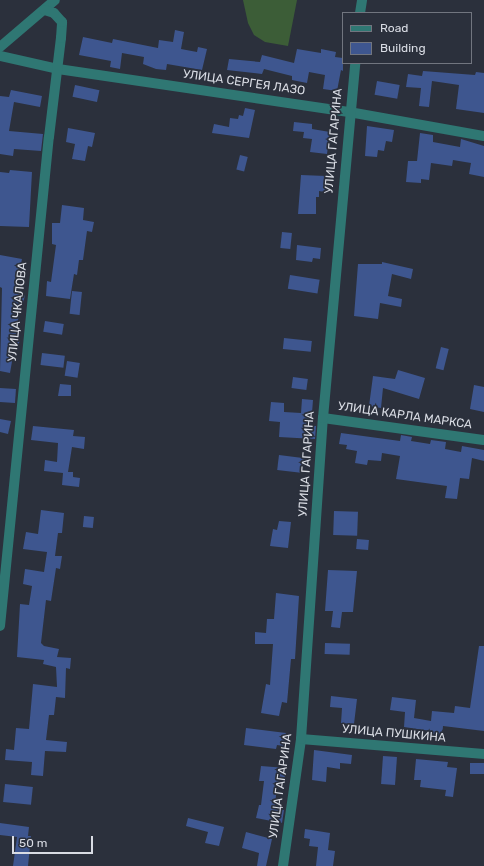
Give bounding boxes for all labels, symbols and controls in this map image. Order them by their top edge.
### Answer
legend [342,12,472,64]
text: Road [380,21,408,35]
text: Building [380,41,426,55]
street label: УЛИЦА СЕРГЕЯ ЛАЗО [182,67,306,99]
street label: УЛИЦА ГАГАРИНА [322,88,346,194]
street label: УЛИЦА ЧКАЛОВА [6,261,30,363]
street label: УЛИЦА КАРЛА МАРКСА [337,399,473,433]
street label: УЛИЦА ГАГАРИНА [296,411,318,517]
street label: УЛИЦА ПУШКИНА [341,722,447,746]
street label: УЛИЦА ГАГАРИНА [267,733,295,839]
scale bar [14,828,95,854]
text: 50 m [19,836,47,850]

